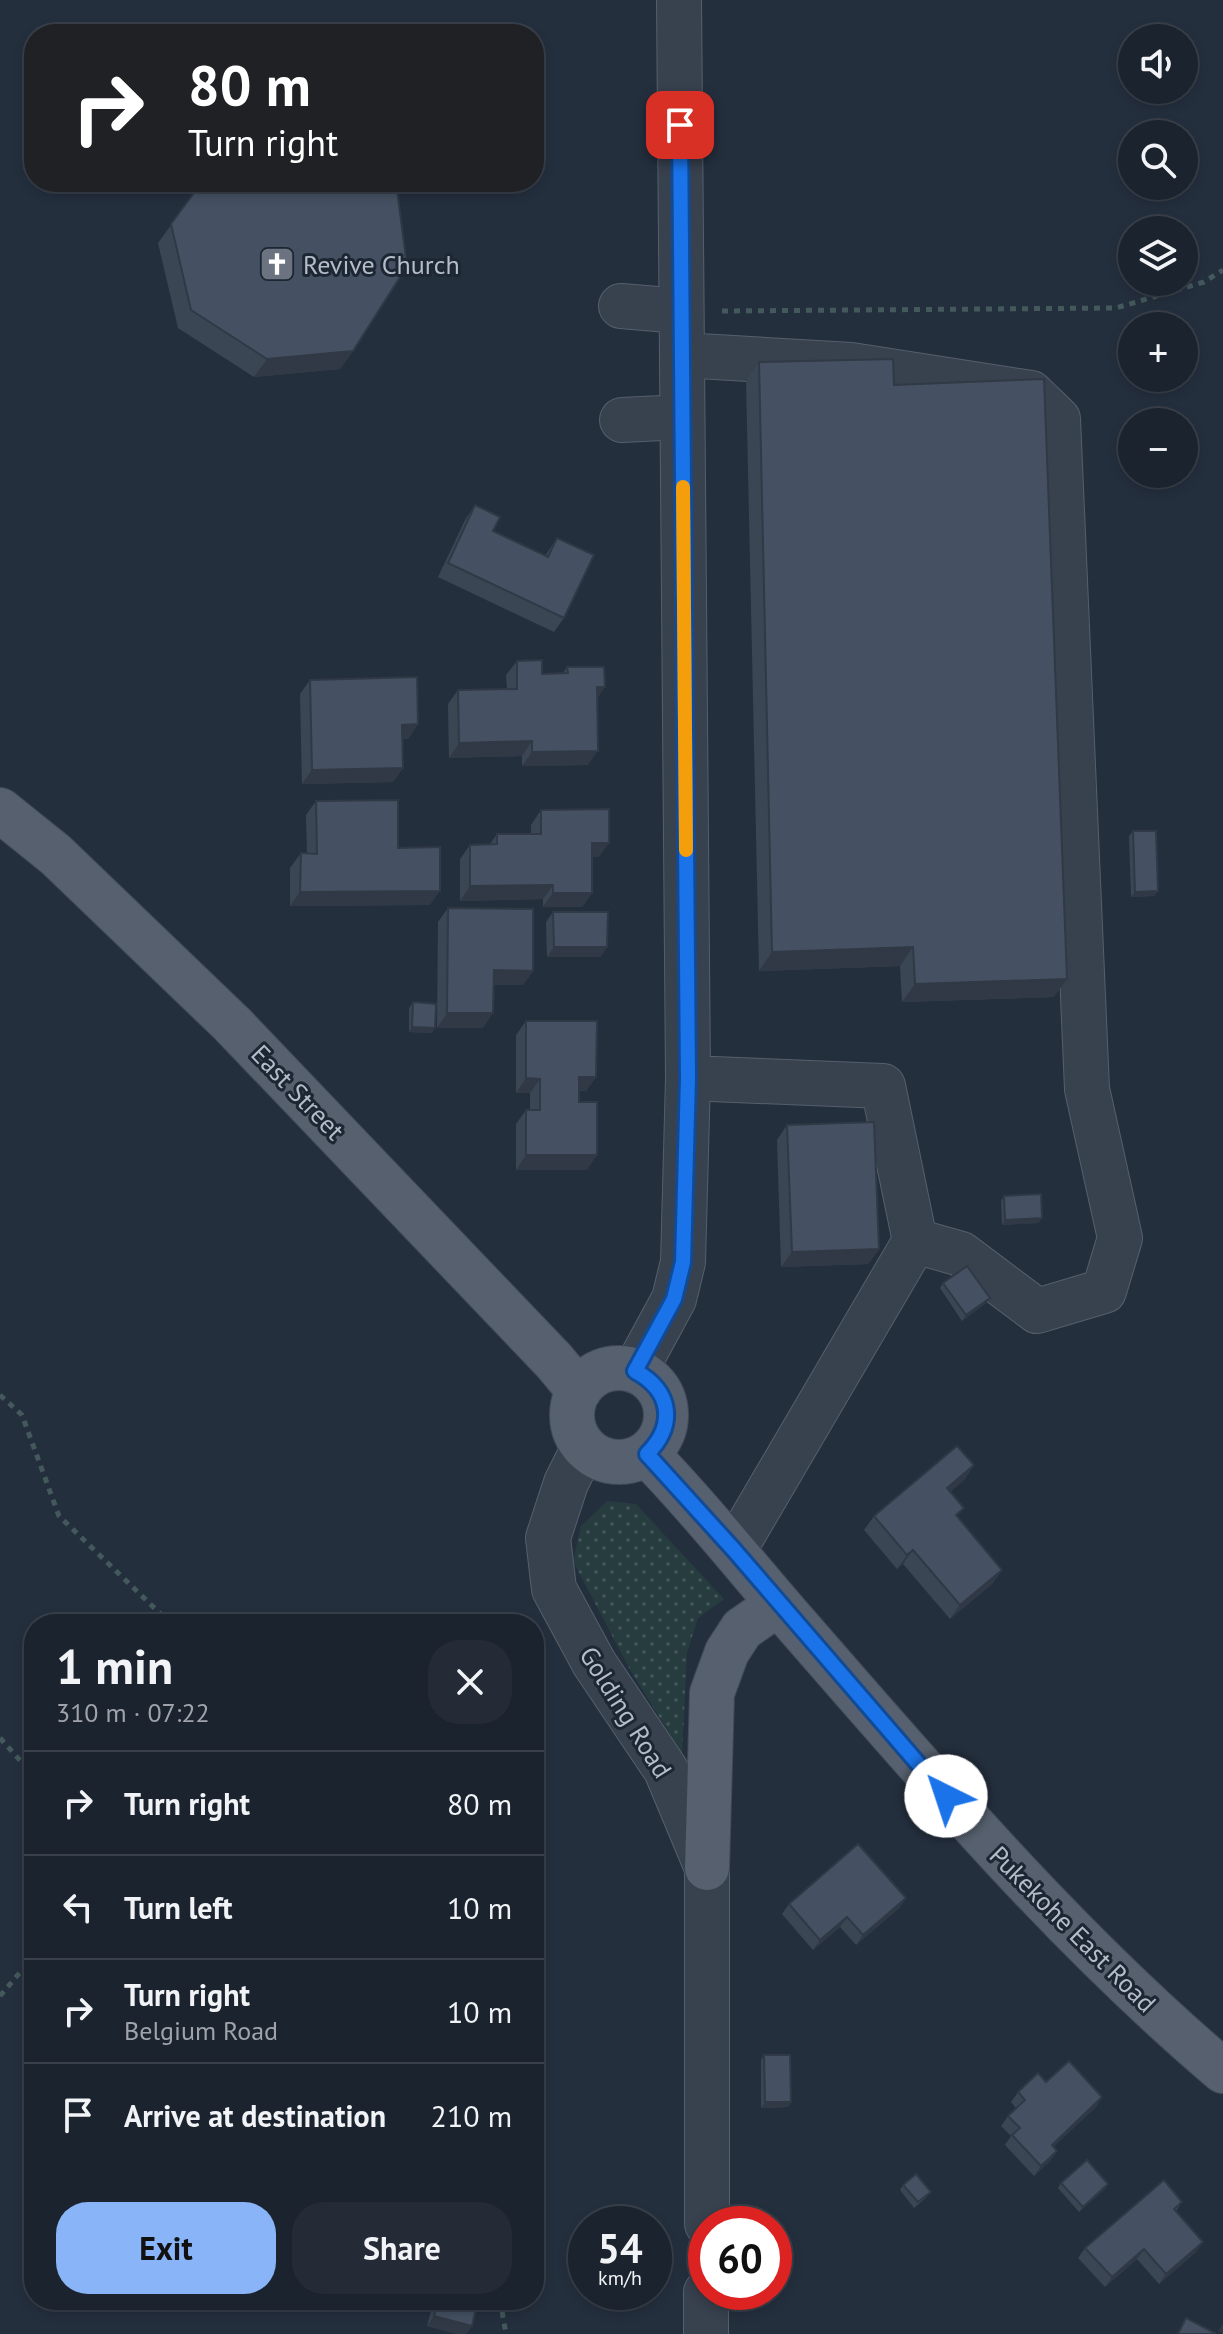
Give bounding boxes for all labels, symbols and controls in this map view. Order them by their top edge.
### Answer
map controls [1118,24,1198,488]
button: sound [1118,24,1198,104]
text: 80 m [188,49,311,121]
icon: right [56,56,160,160]
pin [646,91,714,159]
icon: arrive [658,103,702,147]
text: Turn right [188,119,338,166]
button: search [1118,120,1198,200]
button: layers [1118,216,1198,296]
church icon: Revive Church [258,245,296,283]
place label: Revive Church [303,248,460,281]
button: + [1118,312,1198,392]
button: − [1118,408,1198,488]
street label: East Street [244,1037,352,1147]
text: 1 min [56,1635,173,1697]
button: close [428,1640,512,1724]
street label: Golding Road [573,1640,679,1784]
text: 310 m · 07:22 [56,1696,210,1729]
position arrow [904,1754,988,1838]
icon: right [56,1781,100,1825]
text: Turn right [124,1784,250,1823]
text: 80 m [447,1784,512,1823]
street label: Pukekohe East Road [983,1839,1163,2019]
icon: left [56,1885,100,1929]
text: Turn left [124,1888,232,1927]
text: 10 m [447,1888,512,1927]
text: Turn right [124,1975,250,2014]
icon: right [56,1989,100,2033]
text: 10 m [447,1992,512,2031]
text: Belgium Road [124,2014,278,2047]
icon: arrive [56,2093,100,2137]
text: Arrive at destination [124,2096,386,2135]
text: 210 m [431,2096,512,2135]
button: Exit [56,2202,276,2294]
button: Share [292,2202,512,2294]
speed limit sign: 60 [688,2206,792,2310]
text: 54 [597,2222,643,2274]
text: km/h [598,2265,642,2291]

